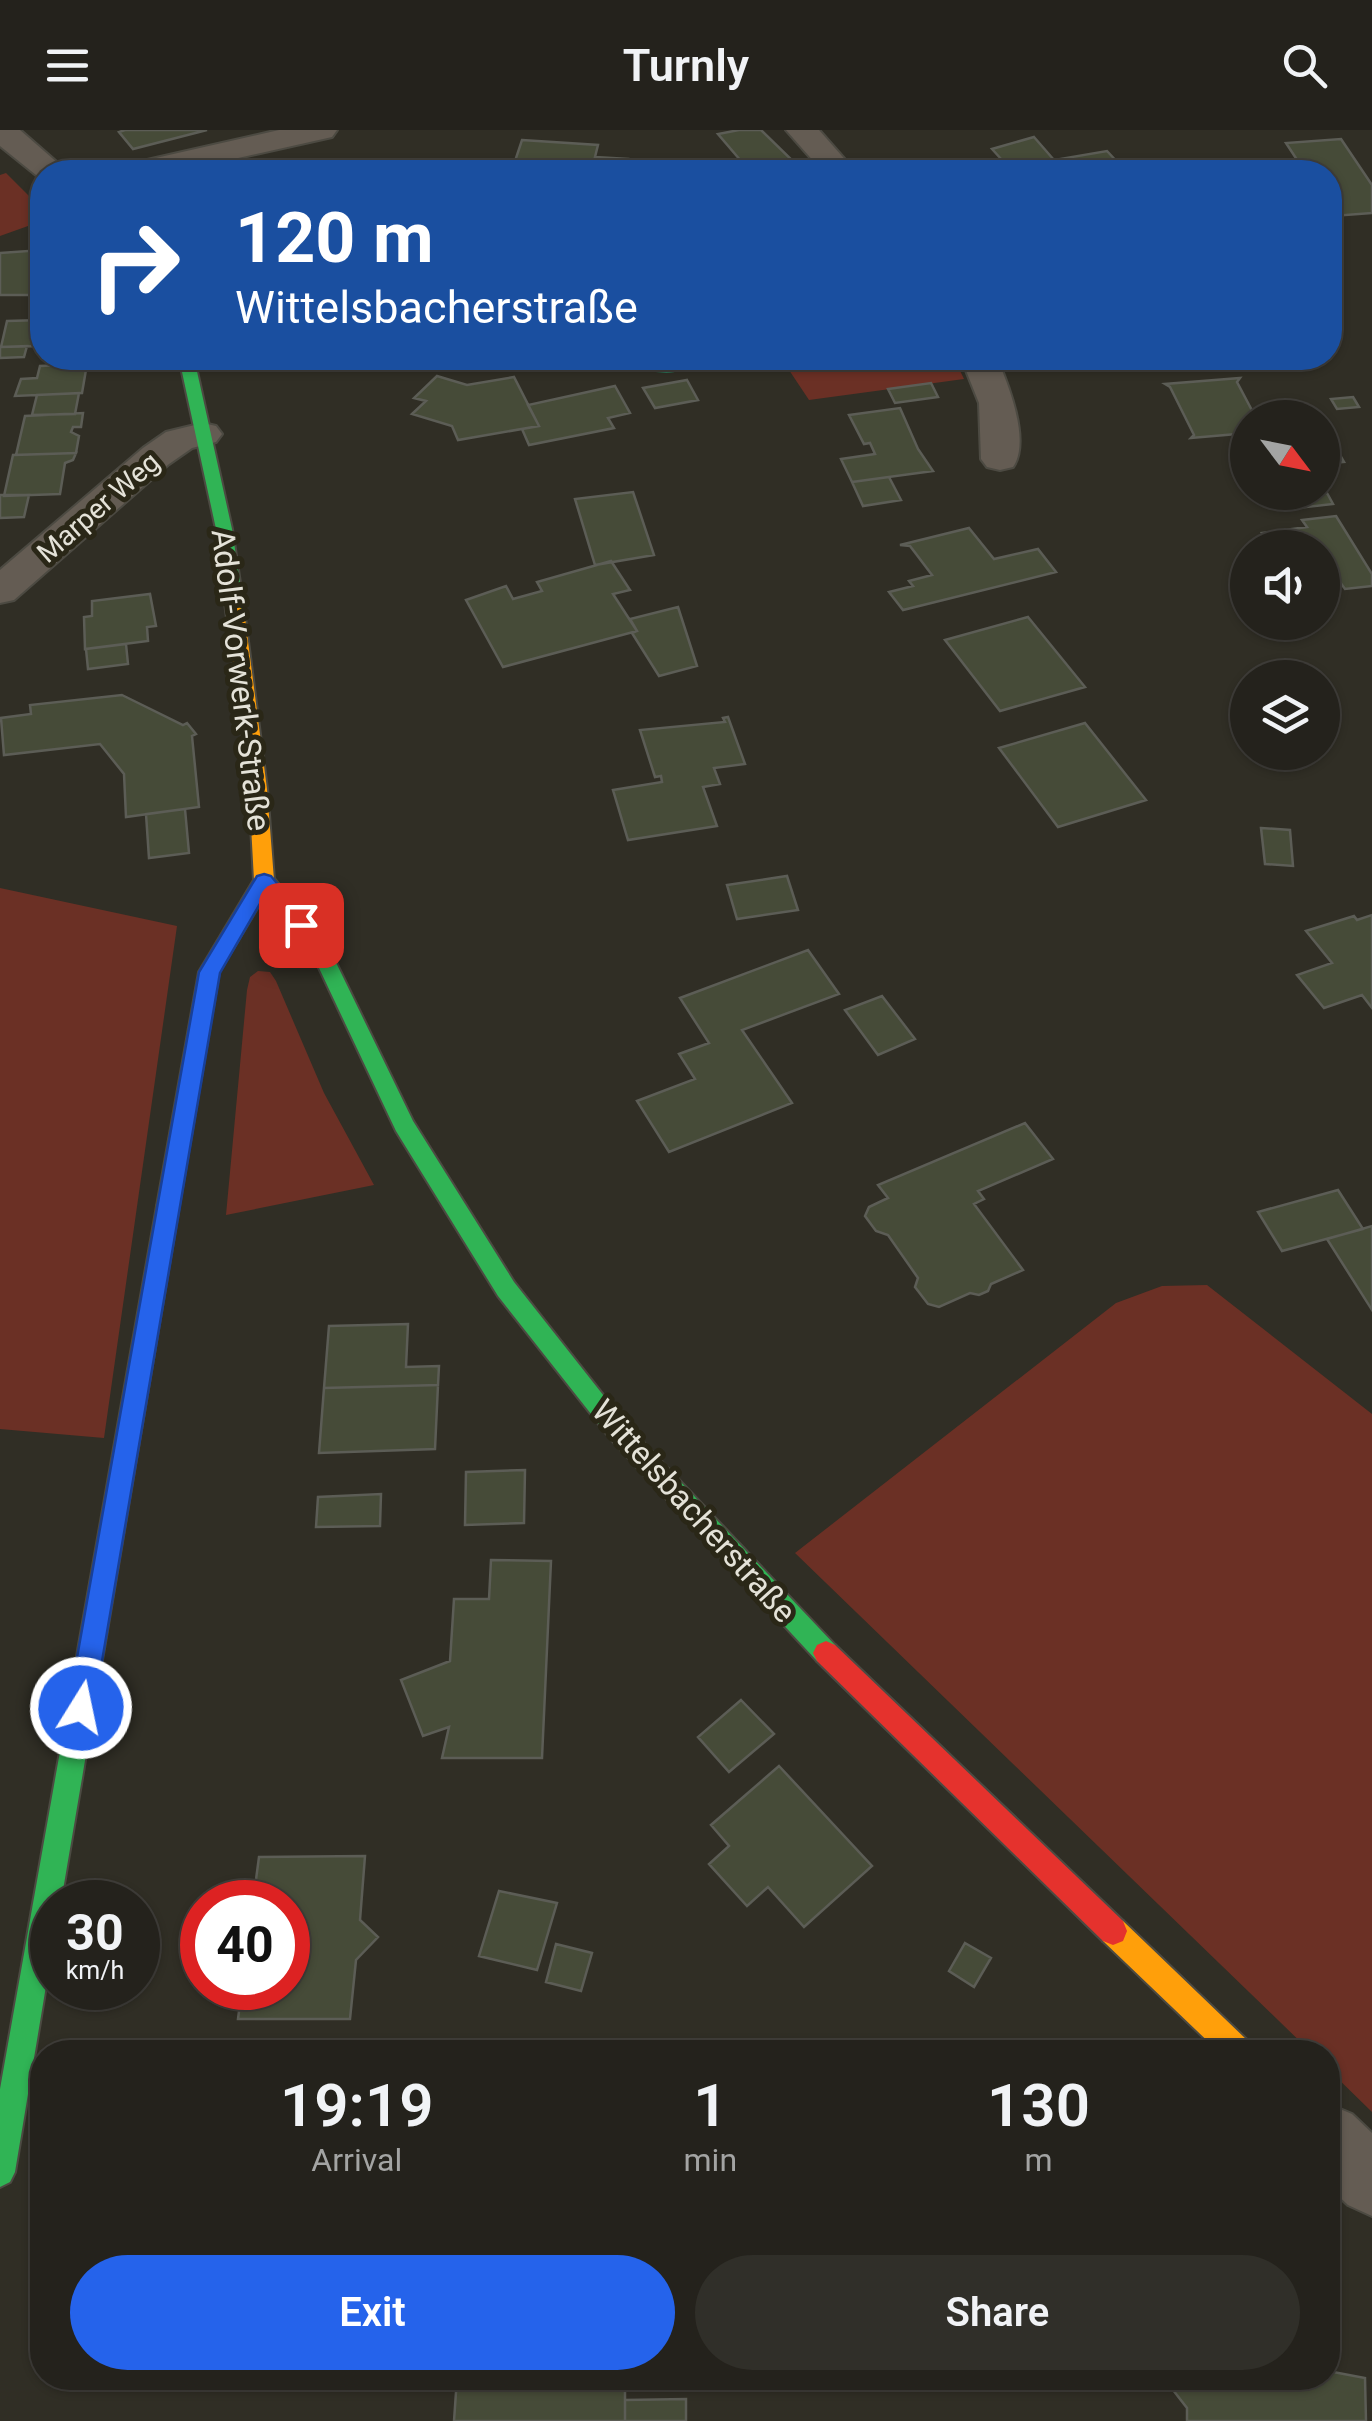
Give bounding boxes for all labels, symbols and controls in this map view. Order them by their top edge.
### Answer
icon: menu [40,38,95,93]
icon: search [1277,38,1332,93]
text: Turnly [623,39,749,92]
text: 120 m [235,197,434,279]
icon: right [70,200,200,330]
text: Wittelsbacherstraße [235,281,638,334]
north arrow [1230,400,1340,510]
map controls [1230,400,1340,770]
street label: Marper Weg [30,445,166,569]
street label: Adolf-Vorwerk-Straße [204,527,278,833]
button: sound [1230,530,1340,640]
button: layers [1230,660,1340,770]
pin [259,883,344,968]
icon: arrive [274,898,329,953]
street label: Wittelsbacherstraße [584,1392,804,1630]
position arrow [29,1656,133,1760]
speed limit sign: 40 [180,1880,310,2010]
text: 30 [66,1904,124,1962]
text: km/h [66,1956,124,1985]
text: 19:19 [280,2070,434,2141]
text: 1 [693,2070,727,2141]
text: 130 [987,2070,1090,2141]
text: Arrival [311,2141,402,2179]
text: min [684,2141,737,2179]
text: m [1024,2141,1053,2179]
button: Exit [70,2255,675,2370]
button: Share [695,2255,1300,2370]

